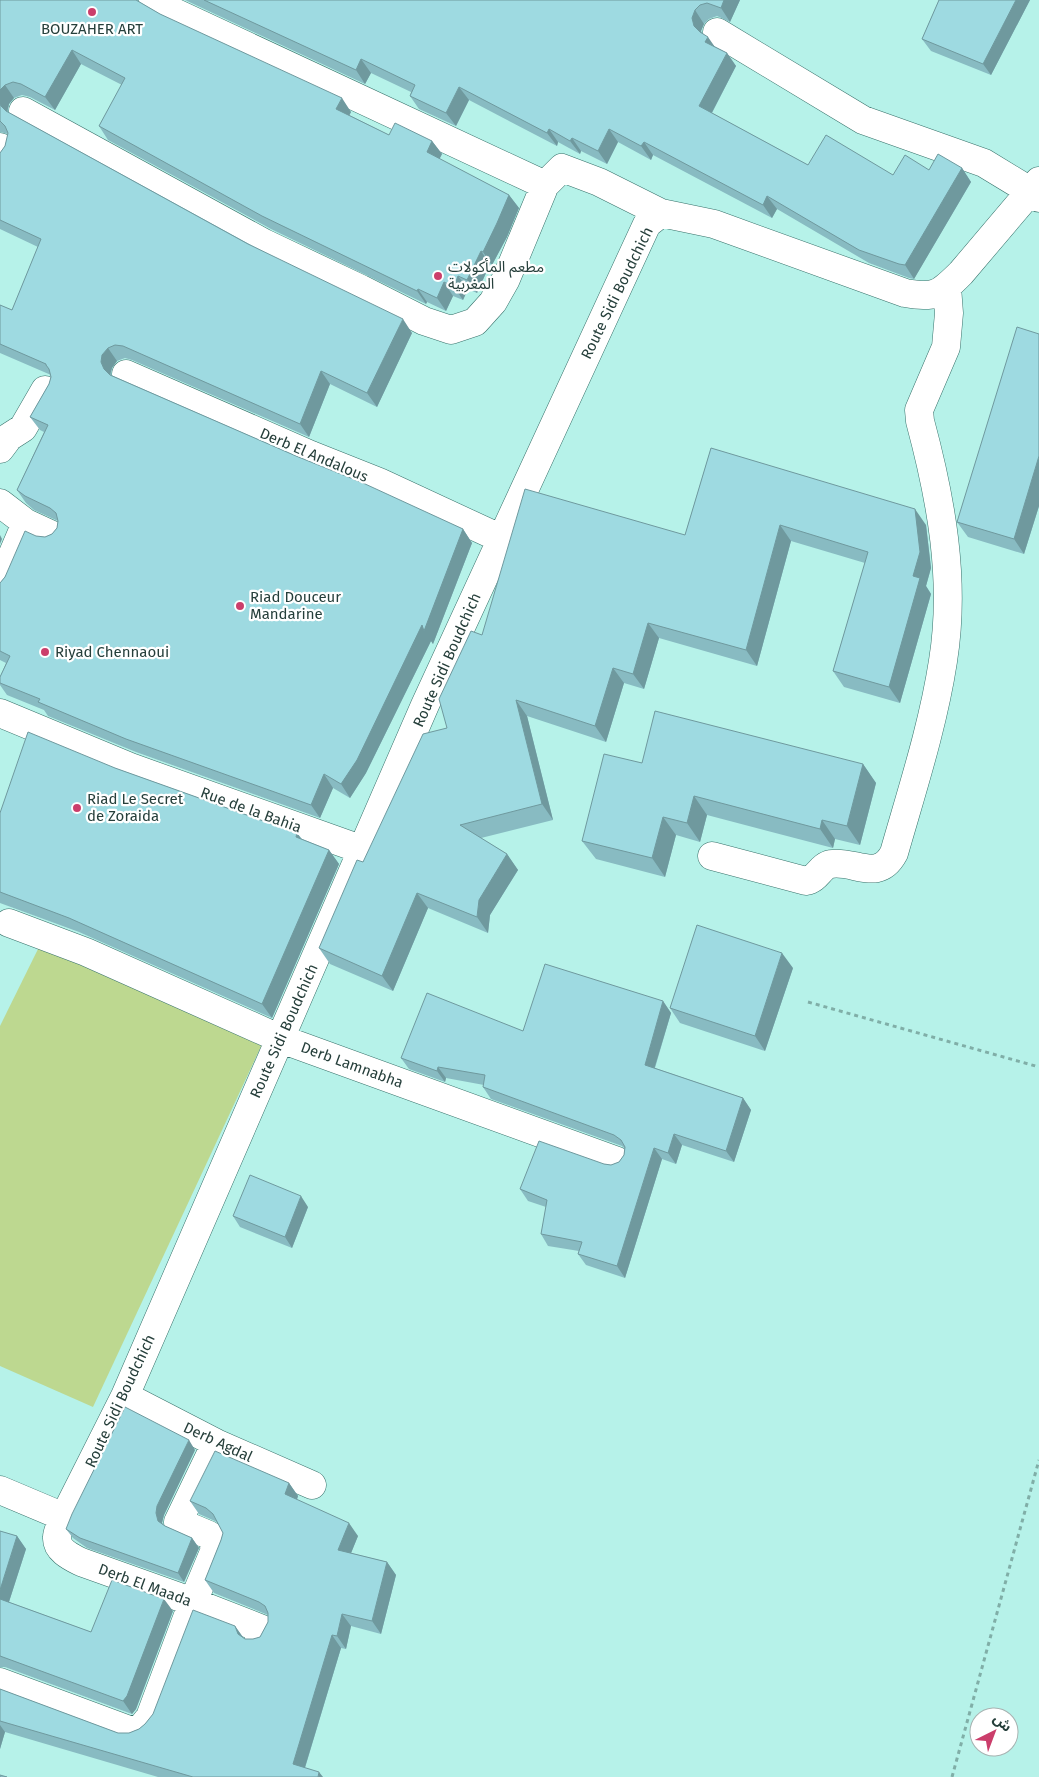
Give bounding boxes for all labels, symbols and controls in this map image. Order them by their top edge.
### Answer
marker: BOUZAHER ART [86,6,98,18]
place label: BOUZAHER ART [41,20,143,38]
street label: Route Sidi Boudchich [577,224,657,362]
place label: مطعم المأكولات المغربية [448,258,544,293]
marker: مطعم المأكولات المغربية [432,270,444,282]
street label: Derb El Andalous [257,424,371,486]
place label: Riad Douceur Mandarine [250,588,341,623]
street label: Route Sidi Boudchich [409,590,485,730]
marker: Riad Douceur Mandarine [234,600,246,612]
place label: Riyad Chennaoui [55,643,169,661]
marker: Riyad Chennaoui [39,646,51,658]
street label: Rue de la Bahia [198,783,304,837]
place label: Riad Le Secret de Zoraida [87,790,184,825]
marker: Riad Le Secret de Zoraida [71,802,83,814]
street label: Route Sidi Boudchich [246,961,322,1101]
street label: Derb Lamnabha [298,1038,406,1092]
street label: Route Sidi Boudchich [81,1331,159,1471]
street label: Derb Agdal [181,1418,256,1466]
street label: Derb El Maada [96,1560,194,1610]
north arrow [969,1707,1019,1757]
text: ش [990,1710,1015,1735]

